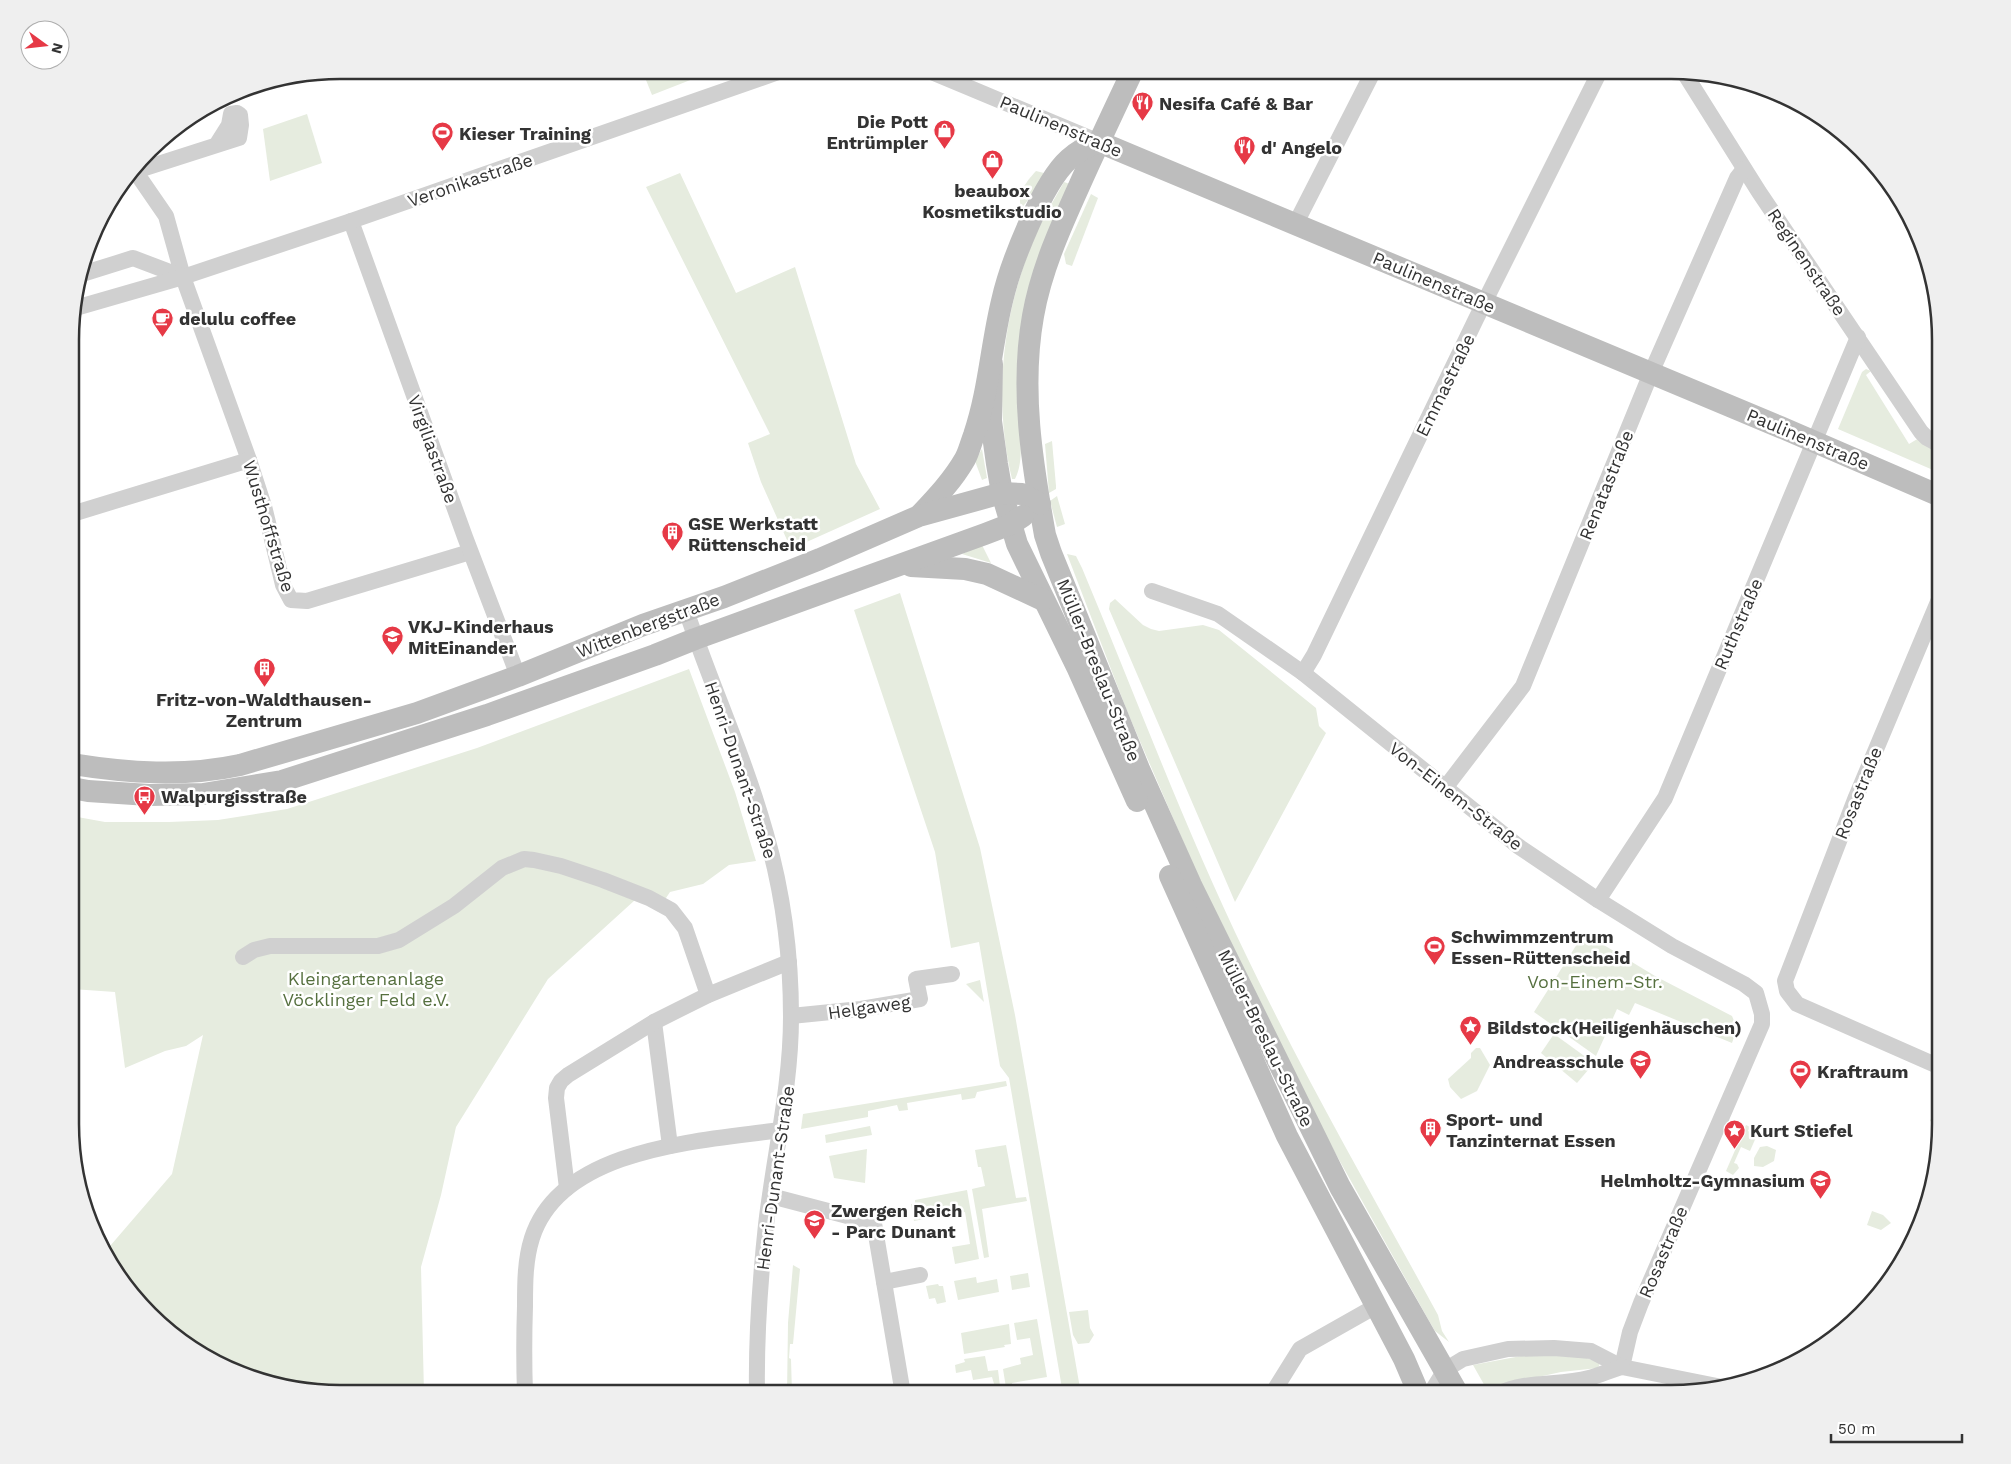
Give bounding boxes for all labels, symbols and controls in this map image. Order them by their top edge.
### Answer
north arrow [20,20,70,70]
text: N [48,41,67,55]
street label: Paulinenstraße [997,91,1125,161]
restaurant icon: Nesifa Café & Bar [1131,91,1155,122]
place label: Nesifa Café & Bar [1159,93,1313,114]
place label: Die Pott Entrümpler [827,111,928,153]
shop icon: Die Pott Entrümpler [932,119,956,150]
sports icon: Kieser Training [431,121,455,152]
place label: Kieser Training [459,123,592,144]
restaurant icon: d' Angelo [1233,135,1257,166]
place label: d' Angelo [1261,137,1342,158]
shop icon: beaubox Kosmetikstudio [980,148,1004,179]
street label: Veronikastraße [405,149,535,211]
place label: beaubox Kosmetikstudio [922,180,1062,222]
street label: Reginenstraße [1763,204,1851,320]
street label: Paulinenstraße [1370,247,1498,317]
cafe icon: delulu coffee [151,306,175,337]
place label: delulu coffee [179,308,296,329]
street label: Emmastraße [1411,330,1479,440]
street label: Virgiliastraße [404,392,462,506]
street label: Paulinenstraße [1744,404,1872,474]
street label: Renatastraße [1574,427,1638,543]
street label: Wusthoffstraße [239,458,299,594]
place label: GSE Werkstatt Rüttenscheid [688,513,818,555]
building icon: GSE Werkstatt Rüttenscheid [660,521,684,552]
street label: Ruthstraße [1709,575,1767,673]
street label: Müller-Breslau-Straße [1053,576,1145,764]
street label: Wittenbergstraße [574,588,722,662]
place label: VKJ-Kinderhaus MitEinander [408,616,554,658]
school or university icon: VKJ-Kinderhaus MitEinander [380,624,404,655]
building icon: Fritz-von-Waldthausen- Zentrum [252,657,276,688]
street label: Henri-Dunant-Straße [701,679,781,861]
place label: Fritz-von-Waldthausen- Zentrum [156,689,372,731]
street label: Von-Einem-Straße [1385,737,1527,855]
street label: Rosastraße [1830,744,1886,842]
bus stop icon: Walpurgisstraße [133,784,157,815]
place label: Walpurgisstraße [161,786,307,807]
place label: Schwimmzentrum Essen-Rüttenscheid [1451,926,1631,968]
sports icon: Schwimmzentrum Essen-Rüttenscheid [1423,934,1447,965]
street label: Müller-Breslau-Straße [1214,946,1318,1130]
park label: Kleingartenanlage Vöcklinger Feld e.V. [282,968,450,1010]
park label: Von-Einem-Str. [1527,971,1663,992]
street label: Helgaweg [826,991,912,1023]
place icon: Bildstock(Heiligenhäuschen) [1459,1015,1483,1046]
place label: Bildstock(Heiligenhäuschen) [1487,1017,1742,1038]
school or university icon: Andreasschule [1628,1049,1652,1080]
place label: Andreasschule [1493,1051,1624,1072]
sports icon: Kraftraum [1789,1059,1813,1090]
place label: Kraftraum [1817,1061,1908,1082]
street label: Henri-Dunant-Straße [752,1084,798,1272]
place label: Sport- und Tanzinternat Essen [1446,1109,1616,1151]
building icon: Sport- und Tanzinternat Essen [1418,1117,1442,1148]
place icon: Kurt Stiefel [1722,1118,1746,1149]
place label: Kurt Stiefel [1750,1120,1853,1141]
school or university icon: Helmholtz-Gymnasium [1809,1168,1833,1199]
place label: Helmholtz-Gymnasium [1600,1170,1805,1191]
place label: Zwergen Reich - Parc Dunant [831,1200,962,1242]
street label: Rosastraße [1634,1203,1692,1301]
school or university icon: Zwergen Reich - Parc Dunant [803,1208,827,1239]
scale bar [1831,1412,1962,1444]
text: 50 m [1838,1420,1875,1438]

